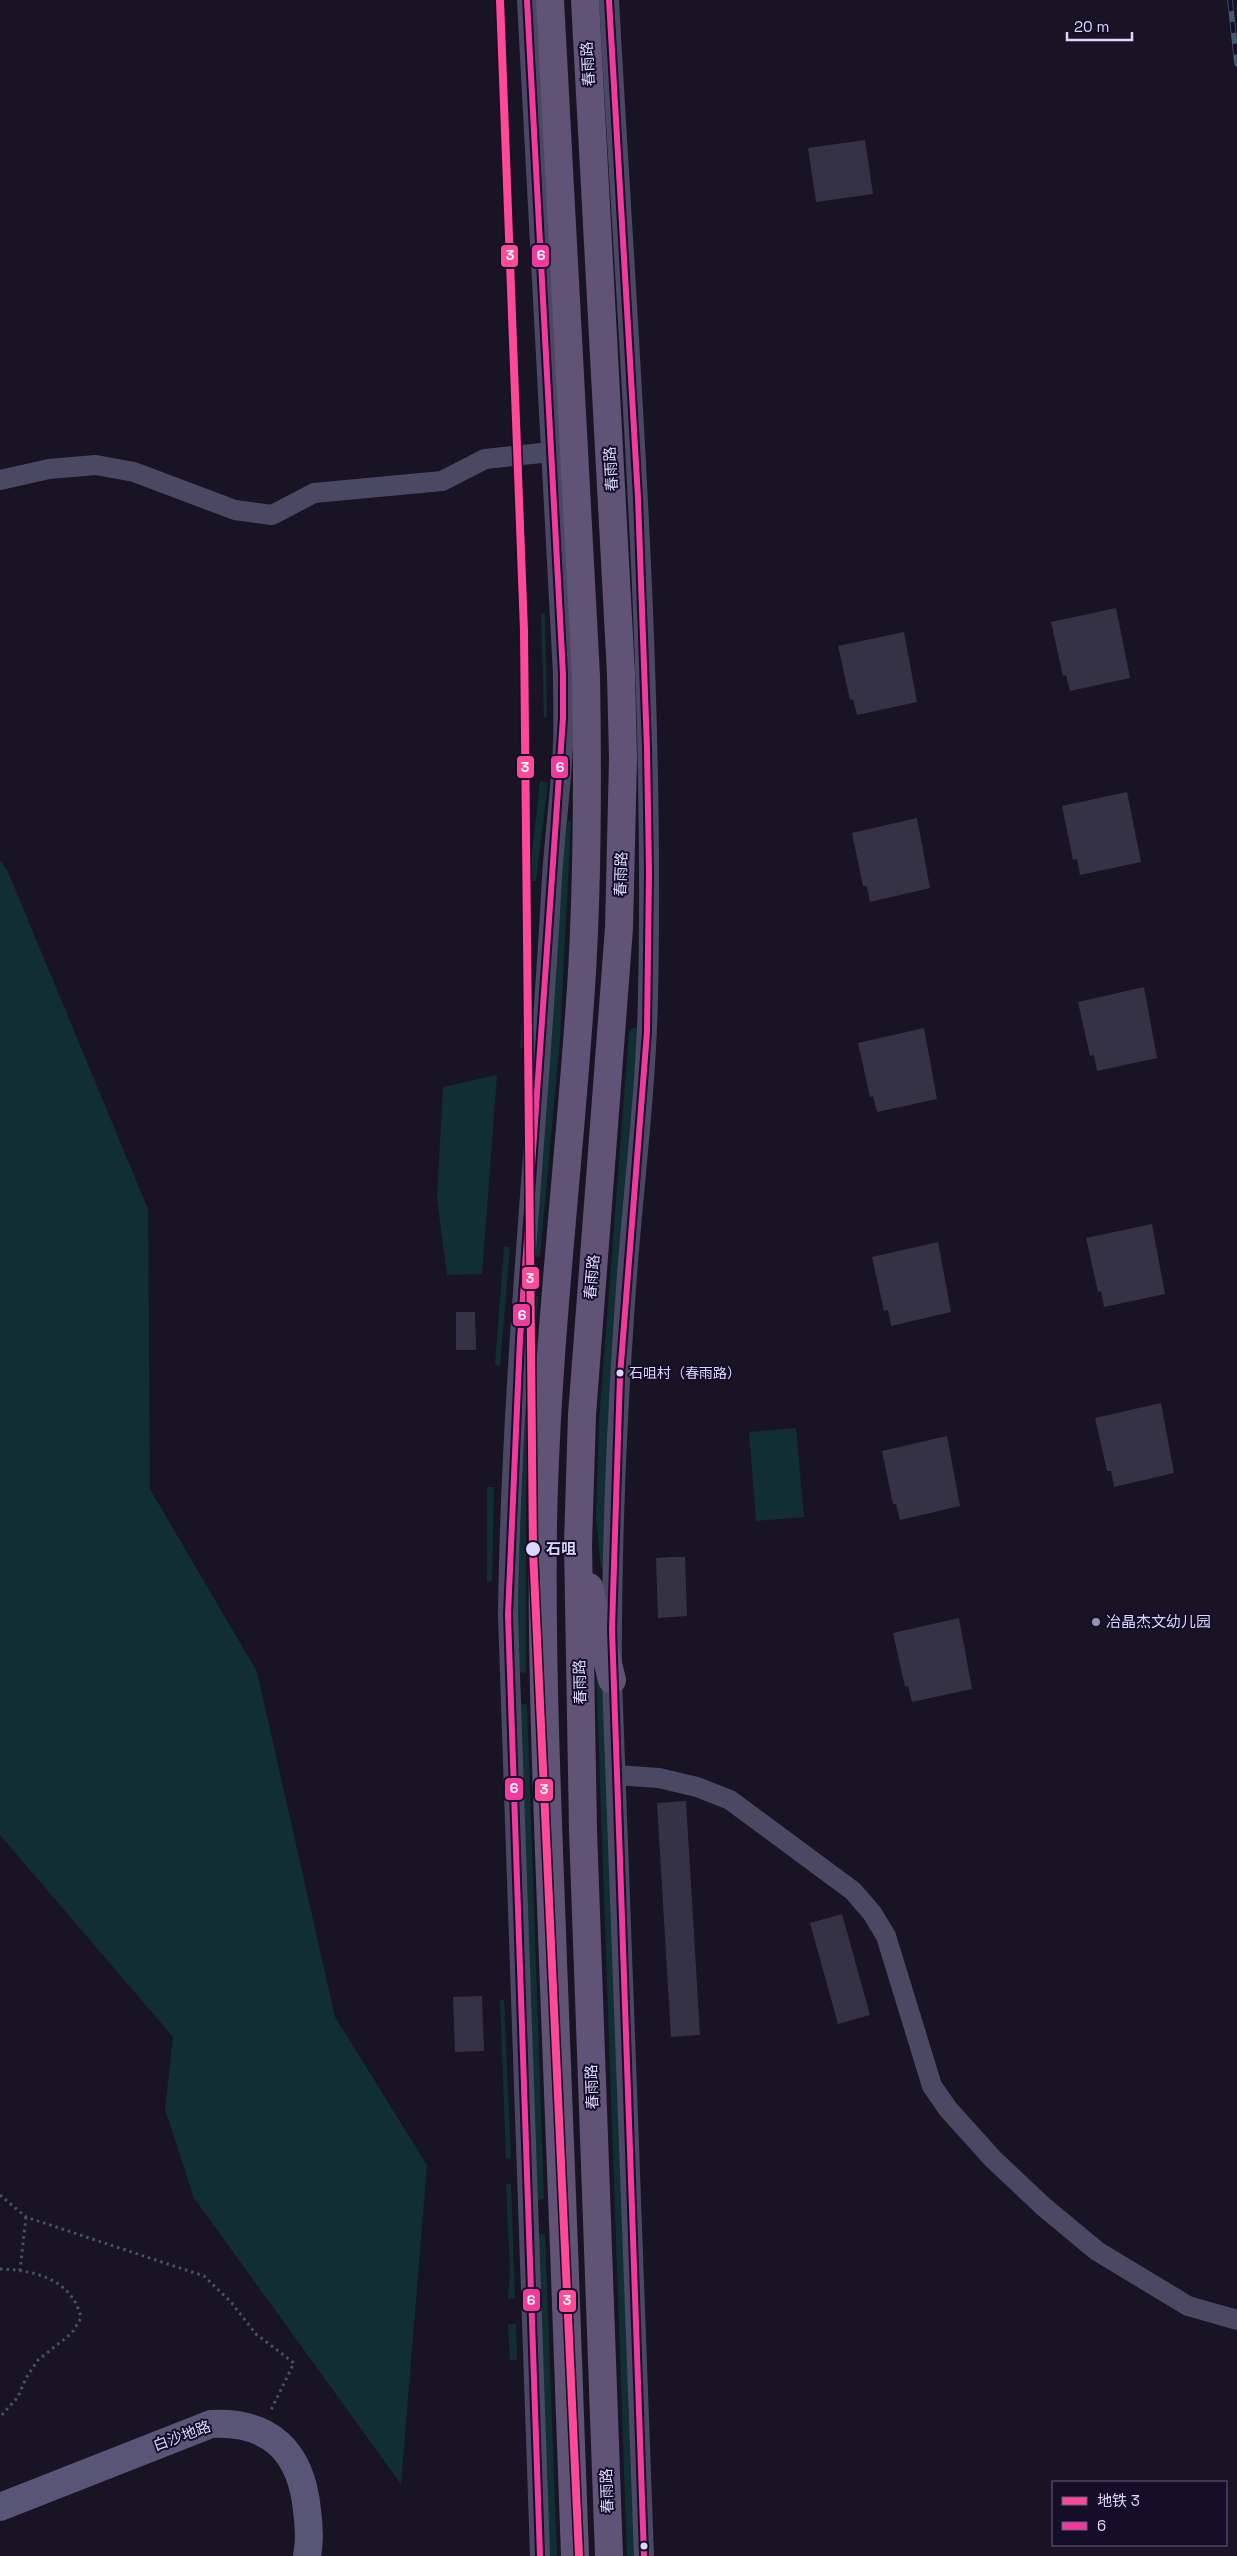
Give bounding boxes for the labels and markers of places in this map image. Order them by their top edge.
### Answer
place label: 石咀村（春雨路） [629,1364,741,1382]
marker: 石咀村（春雨路） [615,1368,625,1378]
place label: 石咀 [546,1539,576,1558]
marker: 石咀 [524,1540,542,1558]
place label: 冶晶杰文幼儿园 [1106,1612,1211,1631]
marker: 冶晶杰文幼儿园 [1090,1616,1102,1628]
unlabelled marker [639,2541,649,2551]

